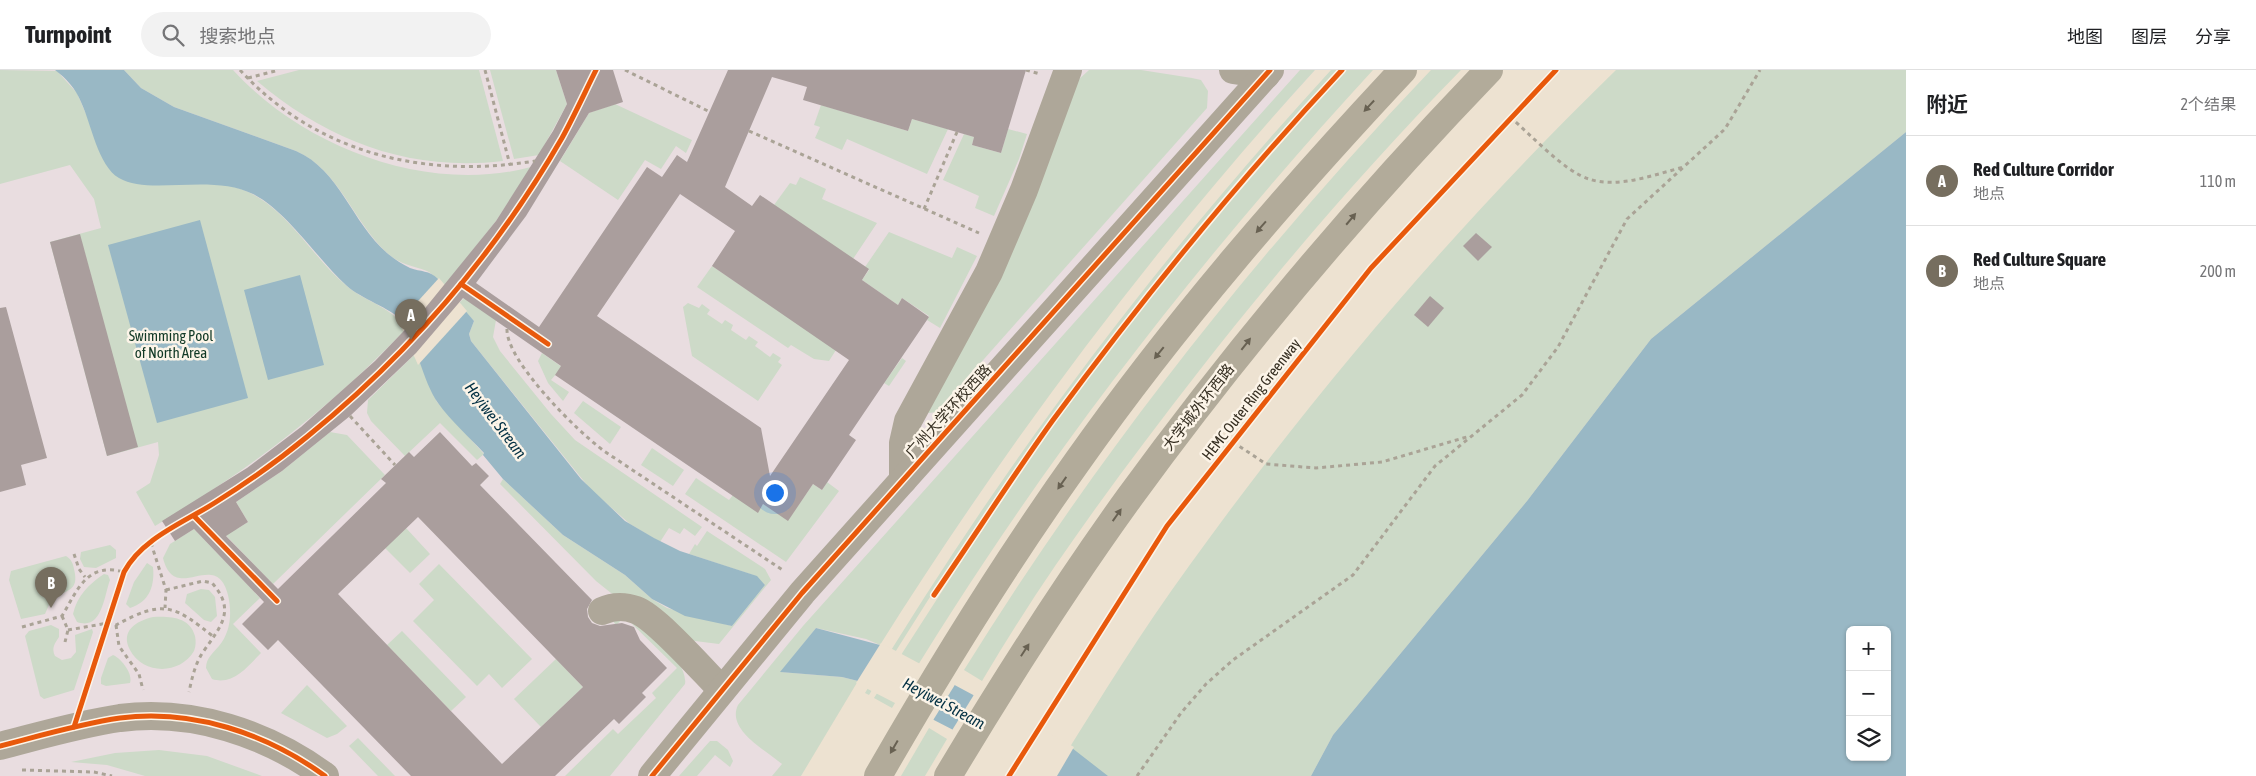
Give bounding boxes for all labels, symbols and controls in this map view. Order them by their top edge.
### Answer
search box [141,12,491,57]
text: Turnpoint [25,21,111,48]
icon: search [159,21,187,49]
text: 搜索地点 [199,25,275,47]
text: 地图 [2067,26,2103,47]
text: 图层 [2131,26,2167,47]
text: 分享 [2195,26,2231,47]
text: 附近 [1926,92,1968,116]
text: 2个结果 [2180,95,2236,113]
one-way arrow [1363,99,1375,111]
text: Red Culture Corridor [1973,158,2114,180]
text: A [1938,172,1946,190]
text: 110 m [2200,172,2236,190]
text: 地点 [1973,184,2005,202]
one-way arrow [1345,214,1357,226]
one-way arrow [1256,220,1267,233]
text: Red Culture Square [1973,248,2106,270]
text: B [1938,262,1946,280]
text: 200 m [2200,262,2236,280]
text: 地点 [1973,274,2005,292]
pin: A [395,299,427,340]
park label: Swimming Pool of North Area [129,327,213,361]
street label: HEMC Outer Ring Greenway [1198,335,1304,463]
one-way arrow [1241,338,1252,351]
one-way arrow [1154,346,1164,360]
street label: 大学城外环西路 [1159,360,1237,454]
street label: 广州大学环校西路 [902,361,994,461]
water label: Heyiwei Stream [461,378,531,463]
one-way arrow [1057,477,1067,490]
your location [762,480,788,506]
one-way arrow [1112,508,1122,522]
pin: B [35,567,67,608]
map controls [1846,626,1891,761]
button: + [1846,626,1891,671]
one-way arrow [1021,643,1030,656]
button: − [1846,671,1891,716]
water label: Heyiwei Stream [899,674,989,733]
button: layers [1846,716,1891,761]
one-way arrow [890,741,899,754]

